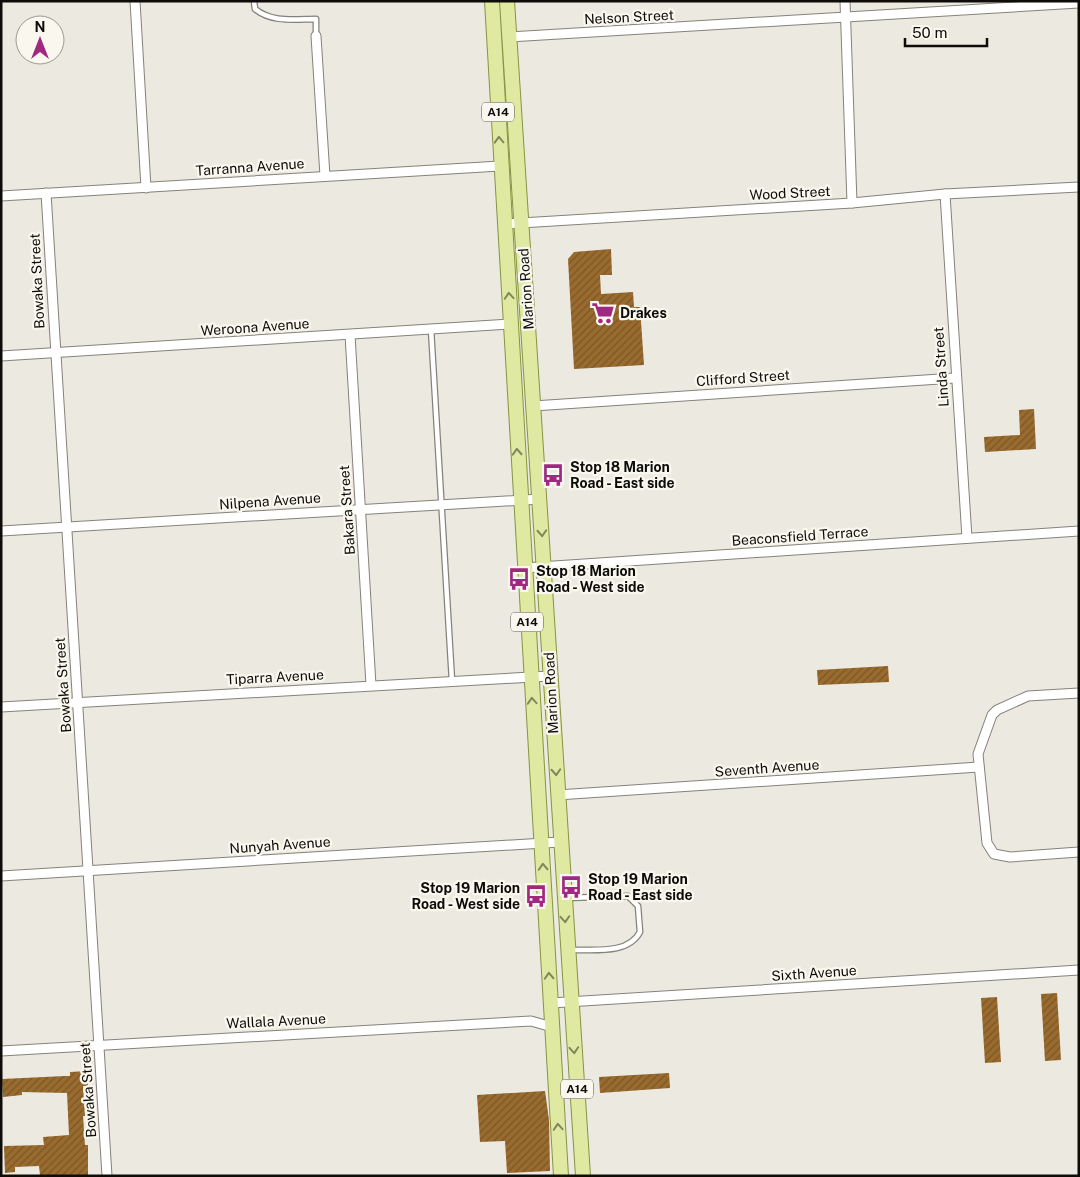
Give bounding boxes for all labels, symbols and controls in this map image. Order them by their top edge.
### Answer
street label: Nelson Street [584,7,674,27]
north arrow [15,15,65,65]
scale bar [905,15,988,47]
text: N [35,19,45,35]
text: 50 m [912,24,947,41]
road number: A14 [482,102,514,121]
one-way arrow [493,136,504,144]
street label: Tarranna Avenue [195,155,305,179]
street label: Wood Street [749,183,831,203]
street label: Bowaka Street [27,233,47,329]
street label: Marion Road [515,248,537,330]
one-way arrow [504,292,515,300]
supermarket icon: Drakes [590,300,616,326]
place label: Drakes [620,305,667,321]
street label: Weroona Avenue [200,315,310,339]
street label: Linda Street [930,326,952,408]
street label: Clifford Street [696,367,790,389]
one-way arrow [512,448,523,456]
place label: Stop 18 Marion Road - East side [570,459,675,491]
bus stop icon: Stop 18 Marion Road - East side [540,462,566,488]
street label: Bakara Street [336,465,358,555]
street label: Nilpena Avenue [219,489,321,513]
street label: Beaconsfield Terrace [731,523,869,549]
one-way arrow [536,529,547,537]
place label: Stop 18 Marion Road - West side [536,563,645,595]
bus stop icon: Stop 18 Marion Road - West side [506,566,532,592]
road number: A14 [511,612,543,632]
street label: Bowaka Street [52,637,74,733]
street label: Marion Road [541,652,561,734]
street label: Tiparra Avenue [226,666,324,688]
one-way arrow [527,696,538,704]
street label: Seventh Avenue [714,756,820,780]
one-way arrow [551,768,562,776]
street label: Nunyah Avenue [229,833,331,857]
one-way arrow [537,863,548,871]
place label: Stop 19 Marion Road - East side [588,871,693,903]
bus stop icon: Stop 19 Marion Road - East side [558,874,584,900]
place label: Stop 19 Marion Road - West side [411,880,520,912]
bus stop icon: Stop 19 Marion Road - West side [523,883,549,909]
one-way arrow [560,915,571,923]
street label: Sixth Avenue [771,962,857,984]
one-way arrow [543,972,554,980]
street label: Wallala Avenue [226,1010,326,1032]
street label: Bowaka Street [77,1042,99,1138]
one-way arrow [568,1047,579,1055]
road number: A14 [561,1080,593,1098]
one-way arrow [553,1123,564,1131]

